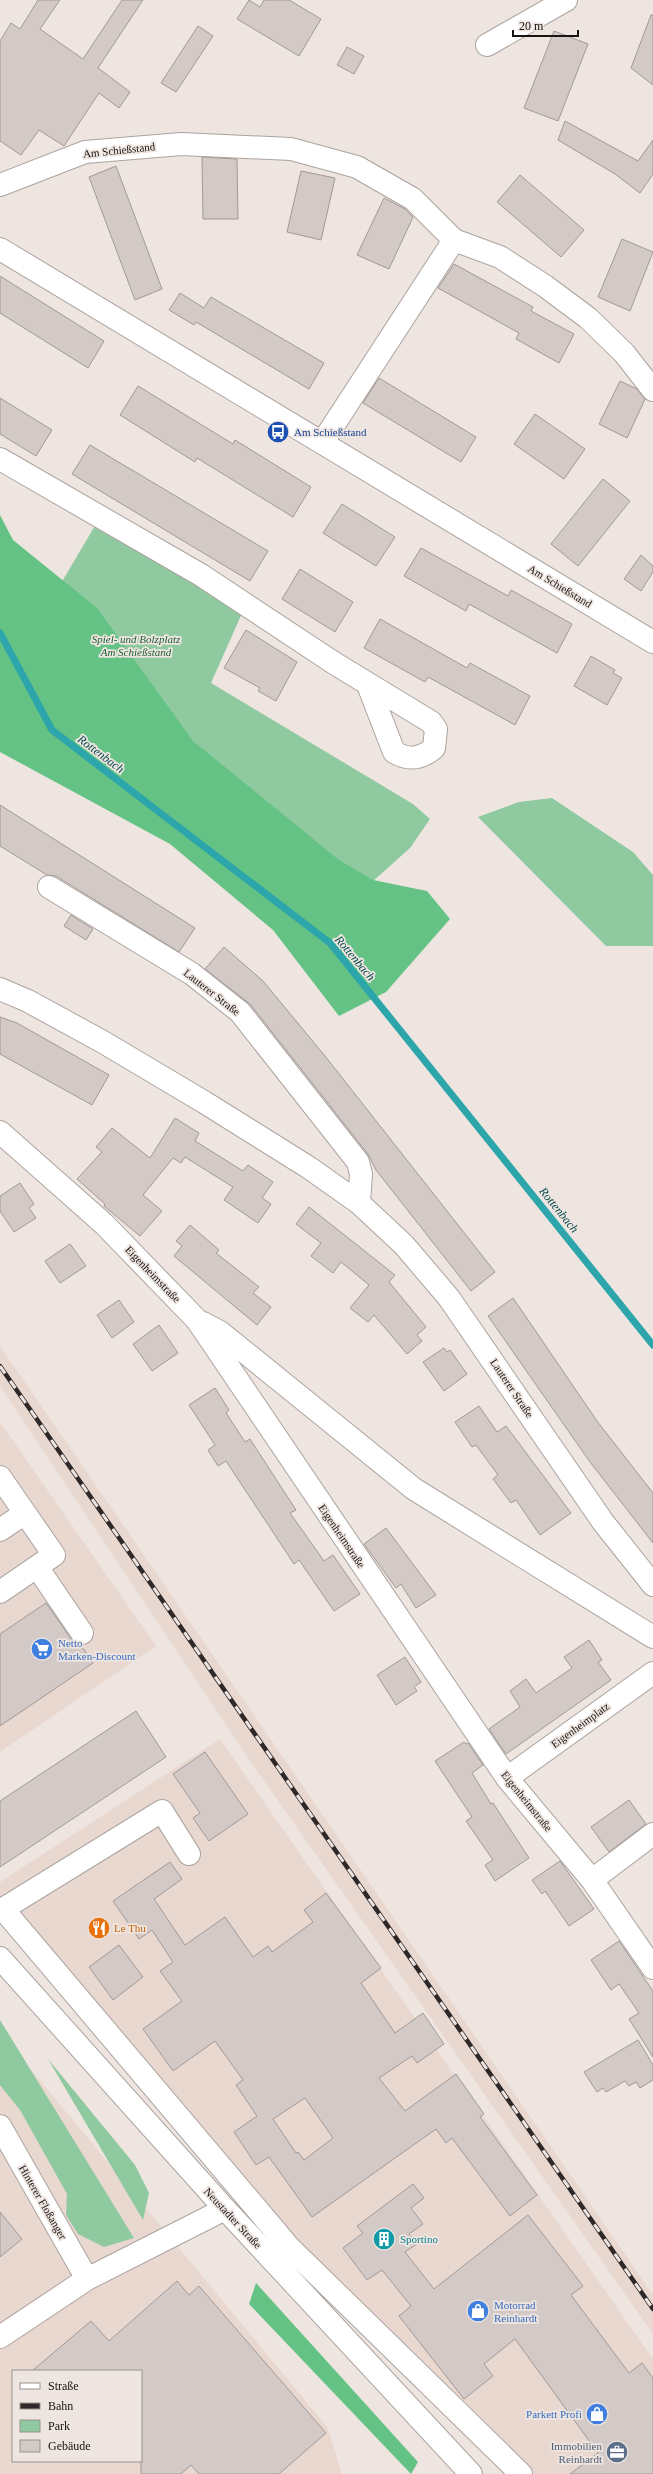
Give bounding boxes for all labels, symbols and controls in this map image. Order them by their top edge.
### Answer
scale bar [513,12,578,38]
text: 20 m [519,19,544,33]
street label: Am Schießstand [82,140,156,160]
bus stop icon: Am Schießstand [265,419,291,445]
place label: Am Schießstand [294,426,367,438]
street label: Am Schießstand [526,562,595,610]
park label: Spiel- und Bolzplatz Am Schießstand [92,633,181,658]
water label: Rottenbach [74,731,127,776]
water label: Rottenbach [331,932,378,983]
street label: Lauterer Straße [181,966,243,1018]
water label: Rottenbach [536,1184,582,1236]
street label: Eigenheimstraße [123,1243,183,1305]
street label: Lauterer Straße [488,1356,536,1420]
street label: Eigenheimstraße [316,1502,368,1570]
supermarket icon: Netto Marken-Discount [29,1636,55,1662]
place label: Netto Marken-Discount [58,1637,136,1662]
street label: Eigenheimplatz [549,1700,612,1750]
street label: Eigenheimstraße [499,1769,555,1834]
restaurant icon: Le Thu [86,1915,112,1941]
place label: Le Thu [114,1922,146,1934]
street label: Hinterer Floßanger [17,2163,69,2242]
street label: Neustadter Straße [202,2185,264,2251]
building icon: Sportino [371,2226,397,2252]
place label: Sportino [400,2233,438,2245]
shop icon: Motorrad Reinhardt [465,2298,491,2324]
place label: Motorrad Reinhardt [494,2299,537,2324]
legend [12,2370,142,2462]
text: Straße [48,2379,79,2393]
text: Bahn [48,2399,73,2413]
shop icon: Parkett Profi [584,2401,610,2427]
place label: Parkett Profi [526,2408,582,2420]
text: Park [48,2419,70,2433]
text: Gebäude [48,2439,91,2453]
office icon: Immobilien Reinhardt [604,2439,630,2465]
place label: Immobilien Reinhardt [551,2440,602,2465]

